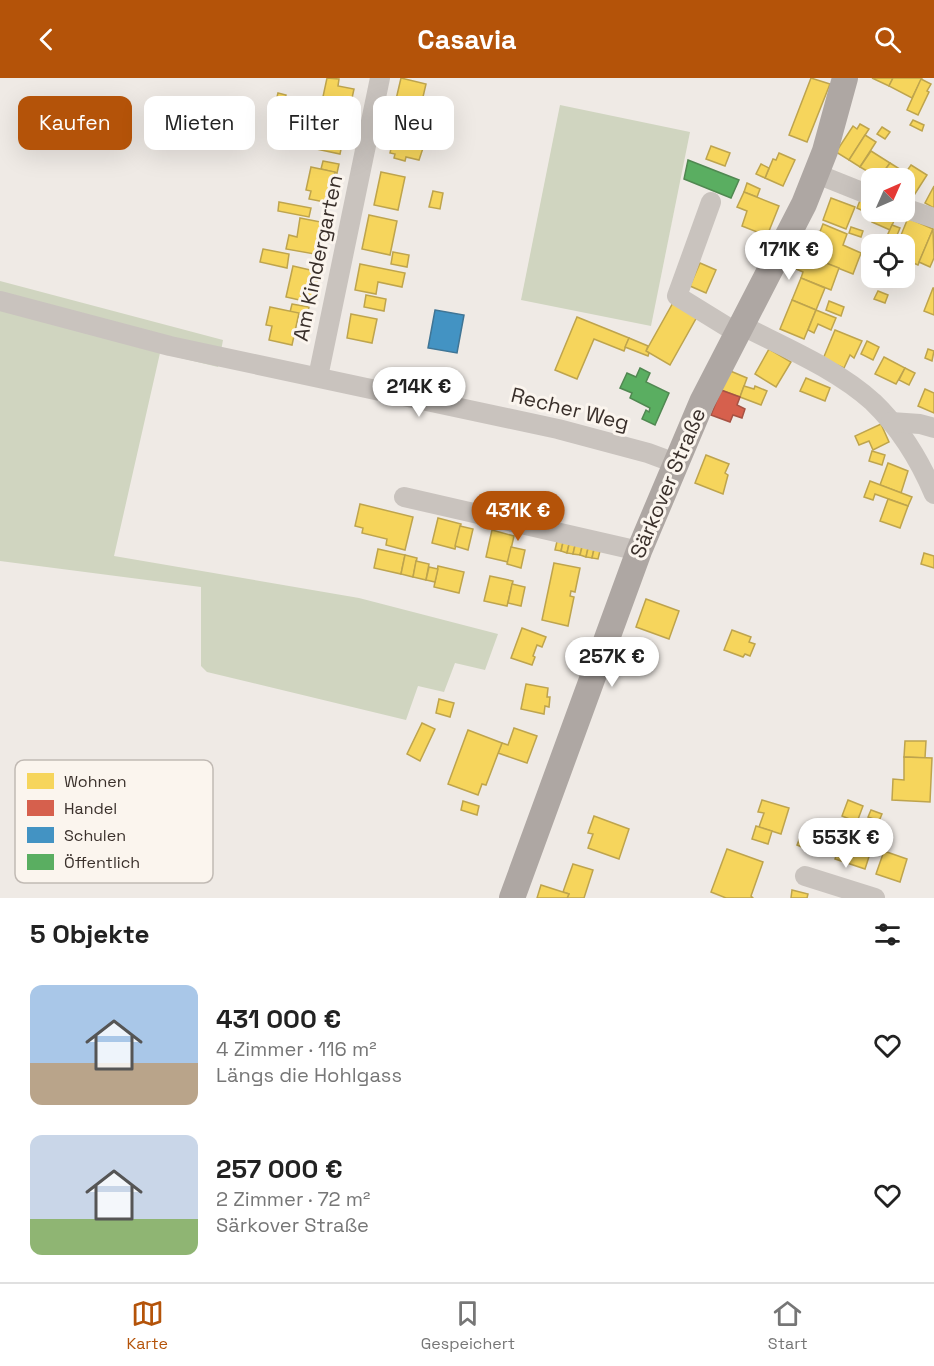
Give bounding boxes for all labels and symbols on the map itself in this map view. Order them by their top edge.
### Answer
north arrow [861,168,915,222]
street label: Am Kindergarten [287,172,348,343]
pin: 171K € [740,230,838,281]
pin: 214K € [370,367,468,418]
street label: Recher Weg [508,381,632,436]
street label: Särkover Straße [624,404,711,562]
pin: 431K € [469,491,567,542]
pin: 257K € [563,637,661,688]
legend [15,760,213,883]
text: Wohnen [64,771,127,792]
text: Handel [64,798,117,819]
pin: 553K € [797,818,895,869]
text: Schulen [64,825,126,846]
text: Öffentlich [64,852,140,873]

